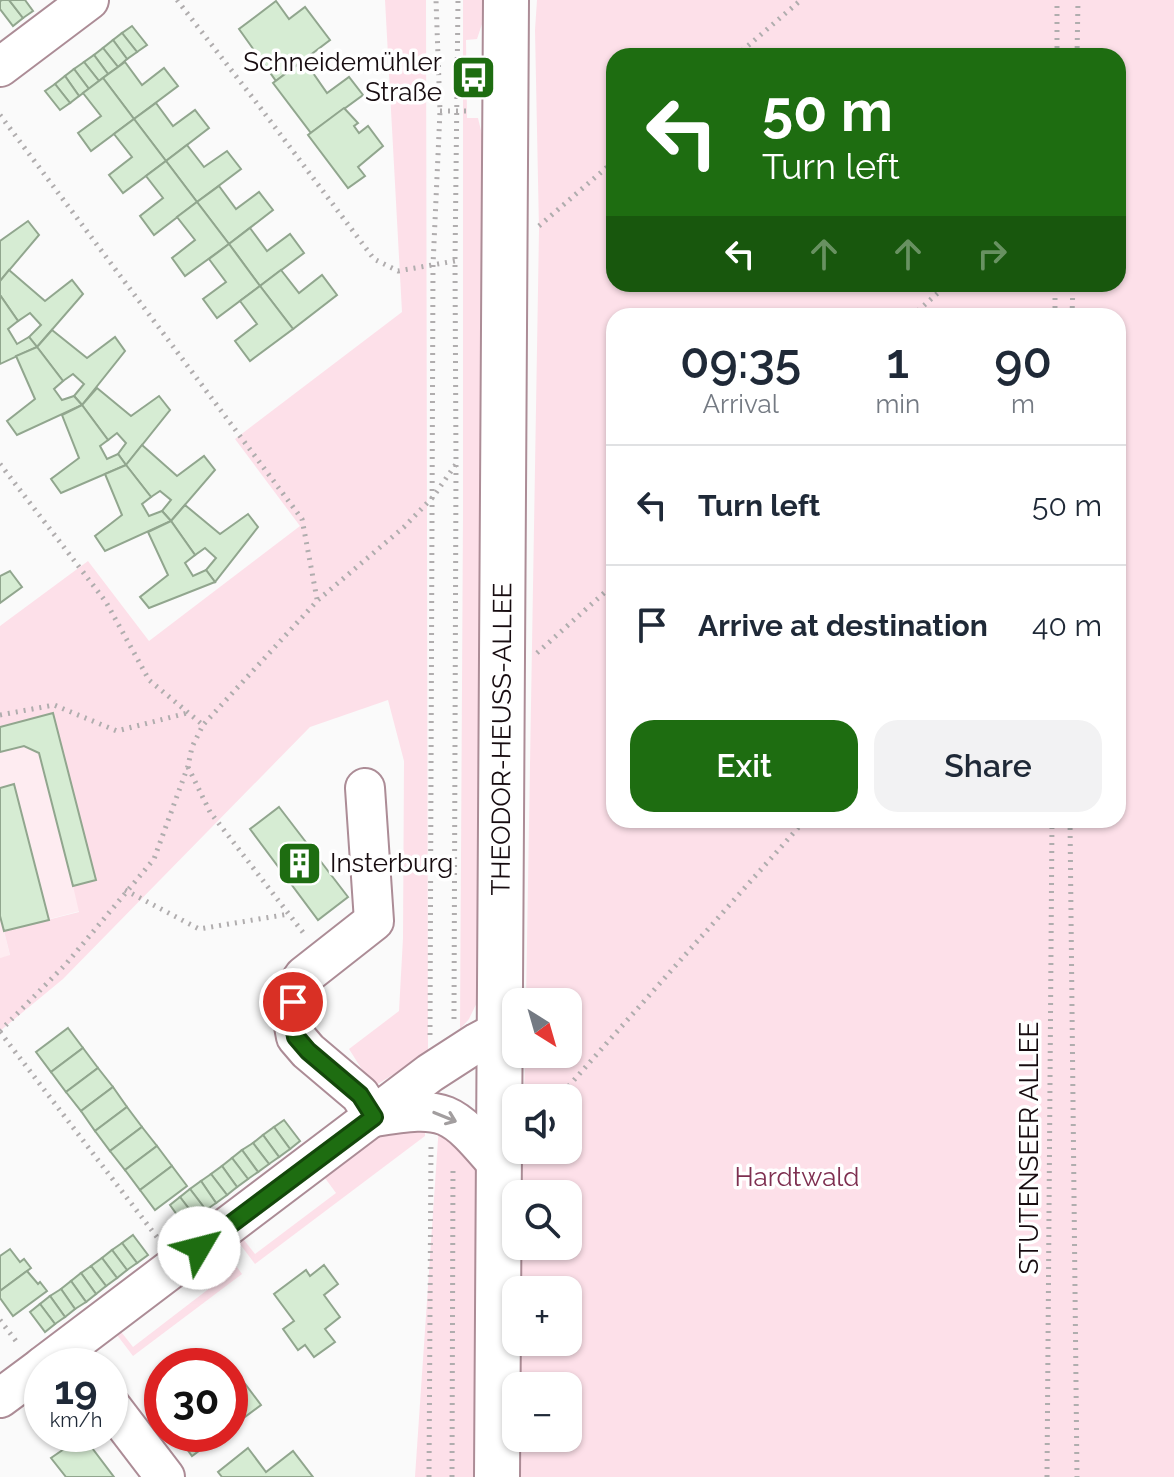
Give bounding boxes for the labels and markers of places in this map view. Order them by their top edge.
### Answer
place label: Schneidemühler Straße [243,47,442,107]
bus stop icon: Schneidemühler Straße [449,53,497,101]
building icon: Insterburg [275,839,323,887]
place label: Insterburg [330,848,453,878]
pin [259,968,327,1036]

